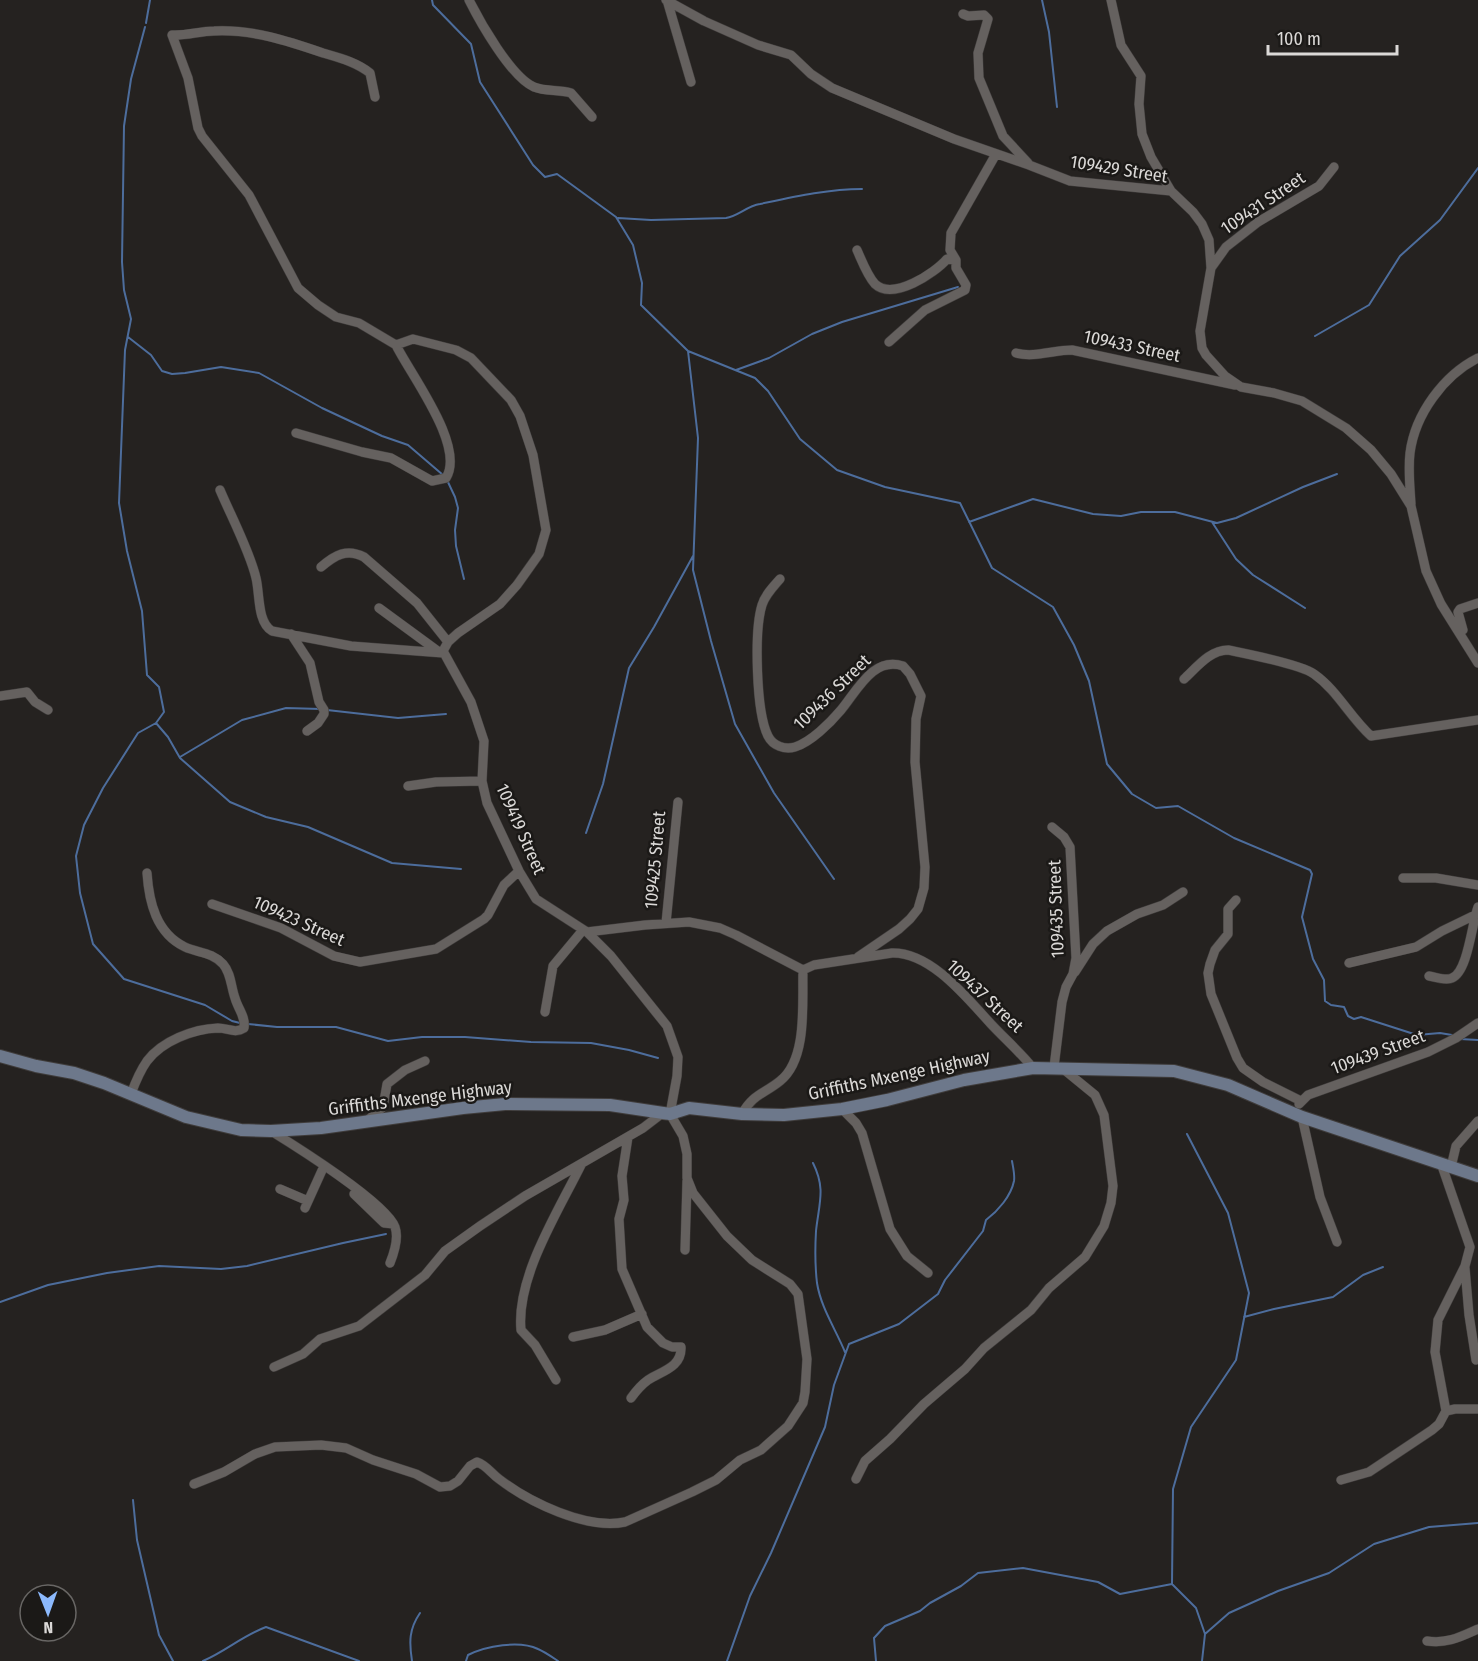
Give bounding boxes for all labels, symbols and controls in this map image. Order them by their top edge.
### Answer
scale bar [1268,18,1397,56]
text: 100 m [1277,28,1321,50]
street label: 109429 Street [1069,150,1169,188]
street label: 109431 Street [1217,167,1309,239]
street label: 109433 Street [1082,325,1182,367]
street label: 109436 Street [789,650,875,734]
street label: 109419 Street [491,780,551,878]
street label: 109425 Street [640,810,670,910]
street label: 109435 Street [1043,859,1069,958]
street label: 109423 Street [250,891,348,951]
street label: 109437 Street [942,955,1028,1037]
street label: 109439 Street [1328,1025,1428,1079]
street label: Griffiths Mxenge Highway [806,1045,992,1105]
street label: Griffiths Mxenge Highway [327,1076,513,1120]
north arrow [18,1583,78,1643]
text: N [43,1618,53,1637]

